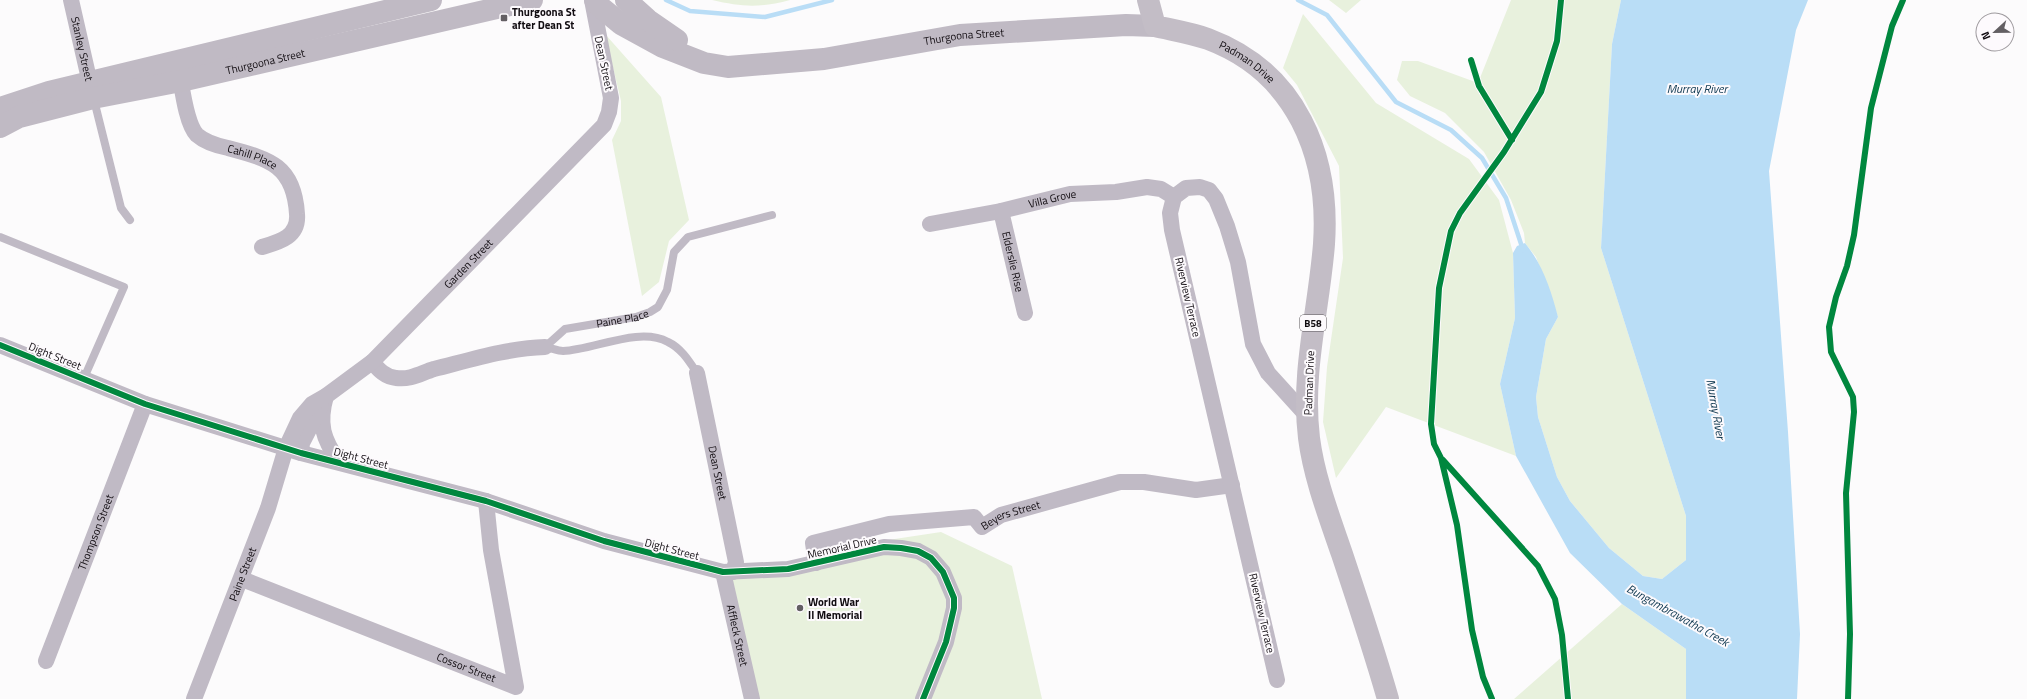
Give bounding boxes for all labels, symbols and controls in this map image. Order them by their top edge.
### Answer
place label: Thurgoona St after Dean St [512,4,576,33]
north arrow [1975,12,2015,52]
marker: Thurgoona St after Dean St [499,13,509,23]
street label: Stanley Street [67,15,97,83]
street label: Thurgoona Street [922,24,1005,49]
text: N [1977,29,1995,42]
street label: Dean Street [590,35,618,92]
street label: Padman Drive [1217,37,1279,87]
street label: Thurgoona Street [224,45,307,78]
water label: Murray River [1667,79,1730,98]
street label: Cahill Place [226,140,281,173]
street label: Villa Grove [1027,186,1077,212]
street label: Elderslie Rise [998,230,1028,294]
street label: Garden Street [440,235,497,292]
street label: Riverview Terrace [1171,255,1205,339]
street label: Paine Place [595,305,651,332]
road number: B58 [1300,315,1326,331]
street label: Dight Street [26,338,84,374]
street label: Padman Drive [1300,350,1318,416]
water label: Murray River [1701,377,1731,443]
street label: Dight Street [332,443,390,473]
street label: Dean Street [704,444,731,502]
street label: Thompson Street [74,492,118,573]
street label: Beyers Street [978,496,1042,534]
street label: Memorial Drive [806,531,879,563]
street label: Dight Street [643,534,701,564]
street label: Paine Street [225,545,260,603]
street label: Riverview Terrace [1245,571,1279,655]
water label: Bungambrawatha Creek [1623,579,1734,652]
place label: World War II Memorial [808,594,862,623]
street label: Affleck Street [723,603,752,668]
marker: World War II Memorial [795,603,805,613]
street label: Cossor Street [434,648,498,686]

